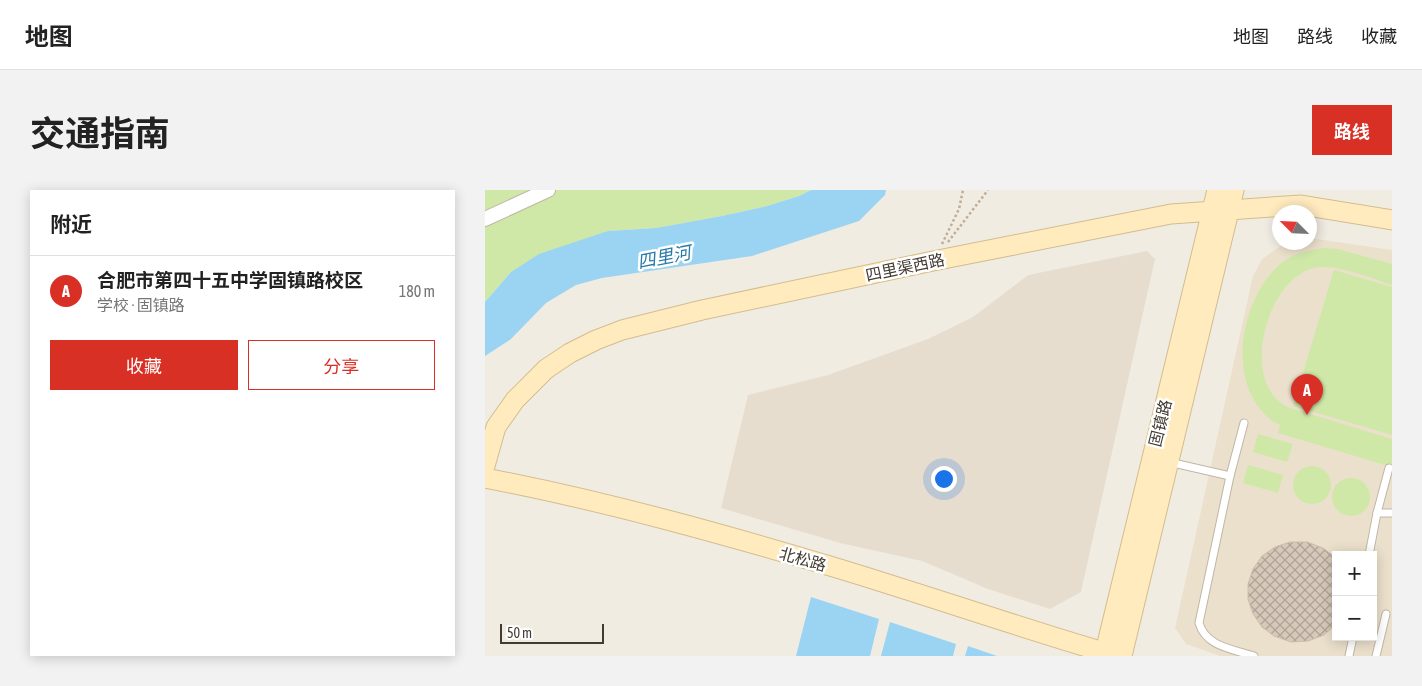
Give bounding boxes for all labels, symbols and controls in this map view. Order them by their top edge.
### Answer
text: 地图 [25,23,73,50]
text: 地图 [1233,26,1269,47]
text: 路线 [1297,26,1333,47]
text: 收藏 [1361,26,1397,47]
button: 路线 [1312,105,1392,155]
text: 交通指南 [30,113,170,153]
north arrow [1272,205,1317,250]
text: 附近 [50,212,92,236]
water label: 四里河 [635,241,695,272]
street label: 四里渠西路 [864,250,946,284]
text: 合肥市第四十五中学固镇路校区 [97,269,363,291]
text: A [62,282,70,300]
text: 180 m [399,282,435,300]
text: 学校 · 固镇路 [97,296,185,314]
button: 收藏 [50,340,238,390]
button: 分享 [248,340,435,390]
pin: A [1291,374,1323,415]
street label: 固镇路 [1145,398,1175,448]
your location [931,466,957,492]
street label: 北松路 [777,544,829,574]
map controls [1332,551,1377,641]
button: + [1332,551,1377,596]
button: − [1332,596,1377,641]
scale bar [500,621,604,644]
text: 50 m [507,625,532,641]

